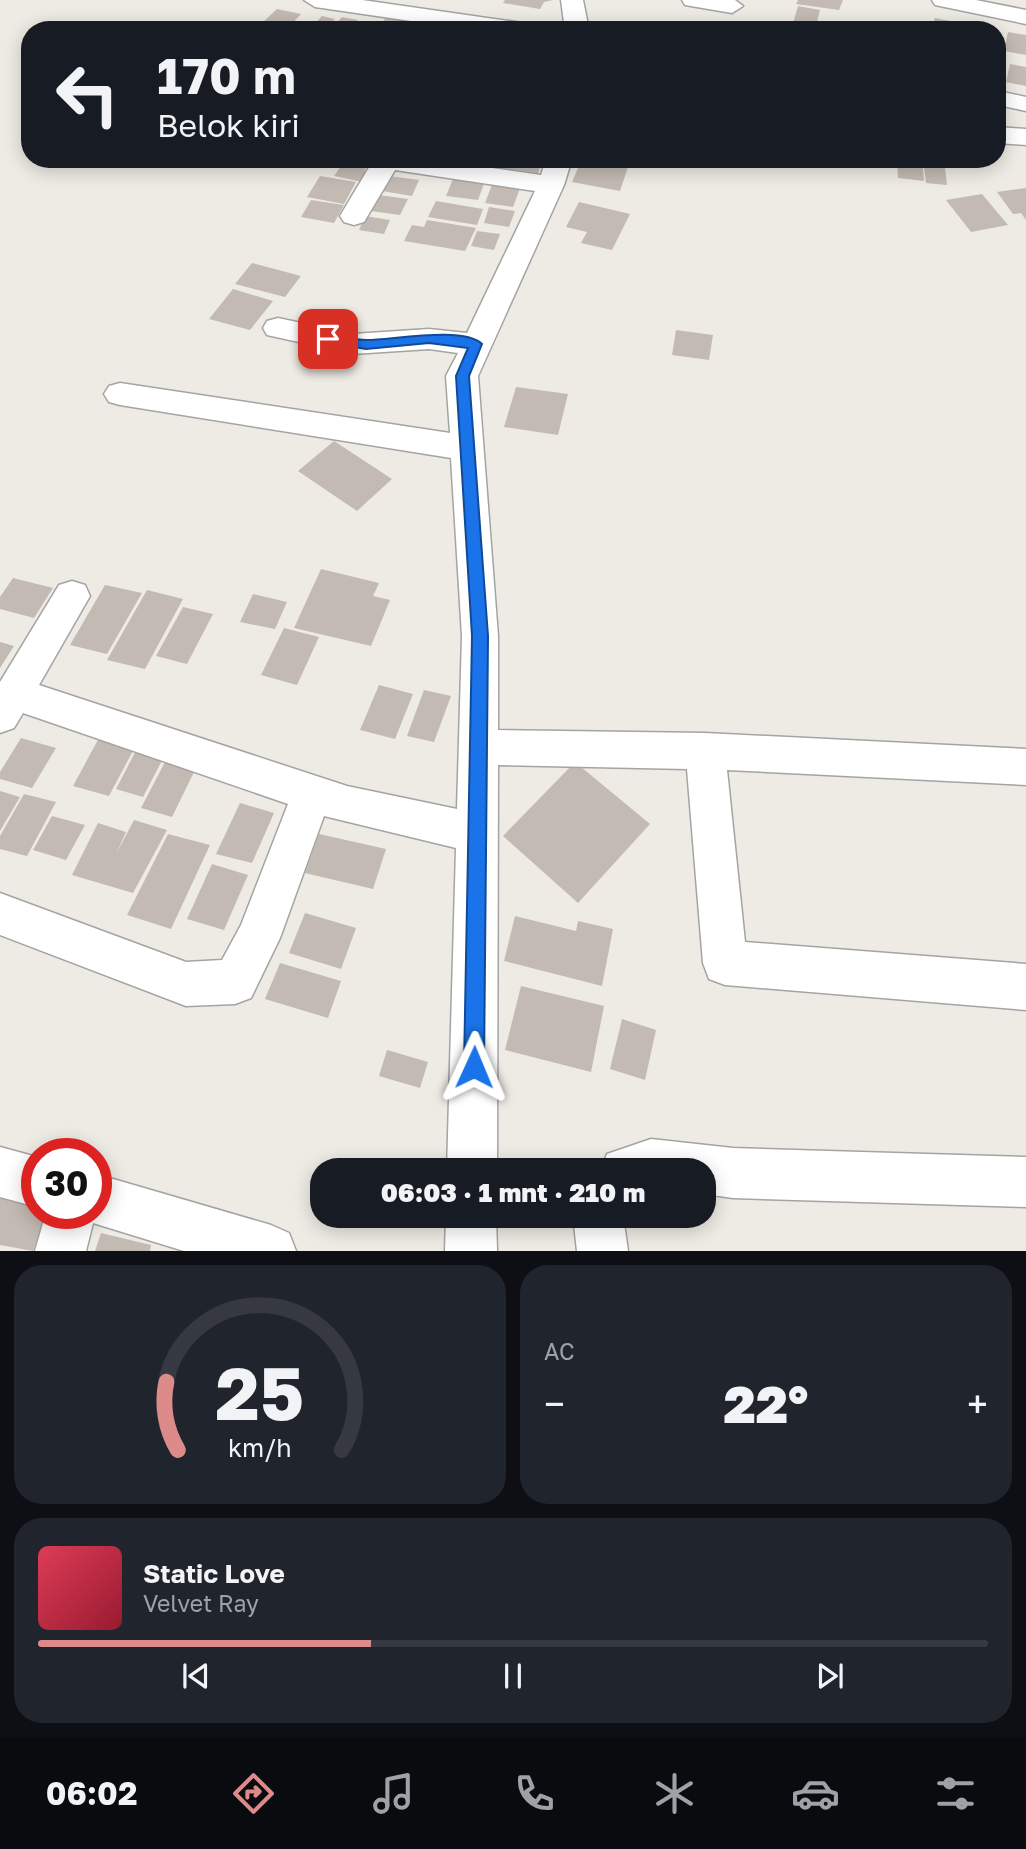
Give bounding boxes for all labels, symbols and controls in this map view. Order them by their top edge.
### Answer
text: 170 m [157,46,296,105]
icon: left [42,49,133,140]
text: Belok kiri [157,106,300,144]
pin [298,309,358,369]
icon: arrive [309,320,347,358]
position arrow [437,1030,511,1104]
speed limit sign: 30 [21,1138,112,1229]
text: 06:03 · 1 mnt · 210 m [381,1177,645,1208]
text: AC [544,1337,575,1365]
text: 25 [216,1350,304,1437]
text: 22° [724,1372,808,1434]
text: − [544,1381,565,1426]
text: + [967,1381,988,1426]
text: km/h [228,1432,292,1463]
text: Static Love [143,1558,285,1589]
text: Velvet Ray [143,1589,259,1617]
icon: previous [177,1657,215,1695]
icon: pause [494,1657,532,1695]
icon: next [811,1657,849,1695]
icon: directions [229,1769,278,1818]
icon: music [369,1769,418,1818]
icon: phone [510,1769,559,1818]
icon: climate [650,1769,699,1818]
icon: car [791,1769,840,1818]
icon: filters [931,1769,980,1818]
text: 06:02 [46,1774,137,1812]

